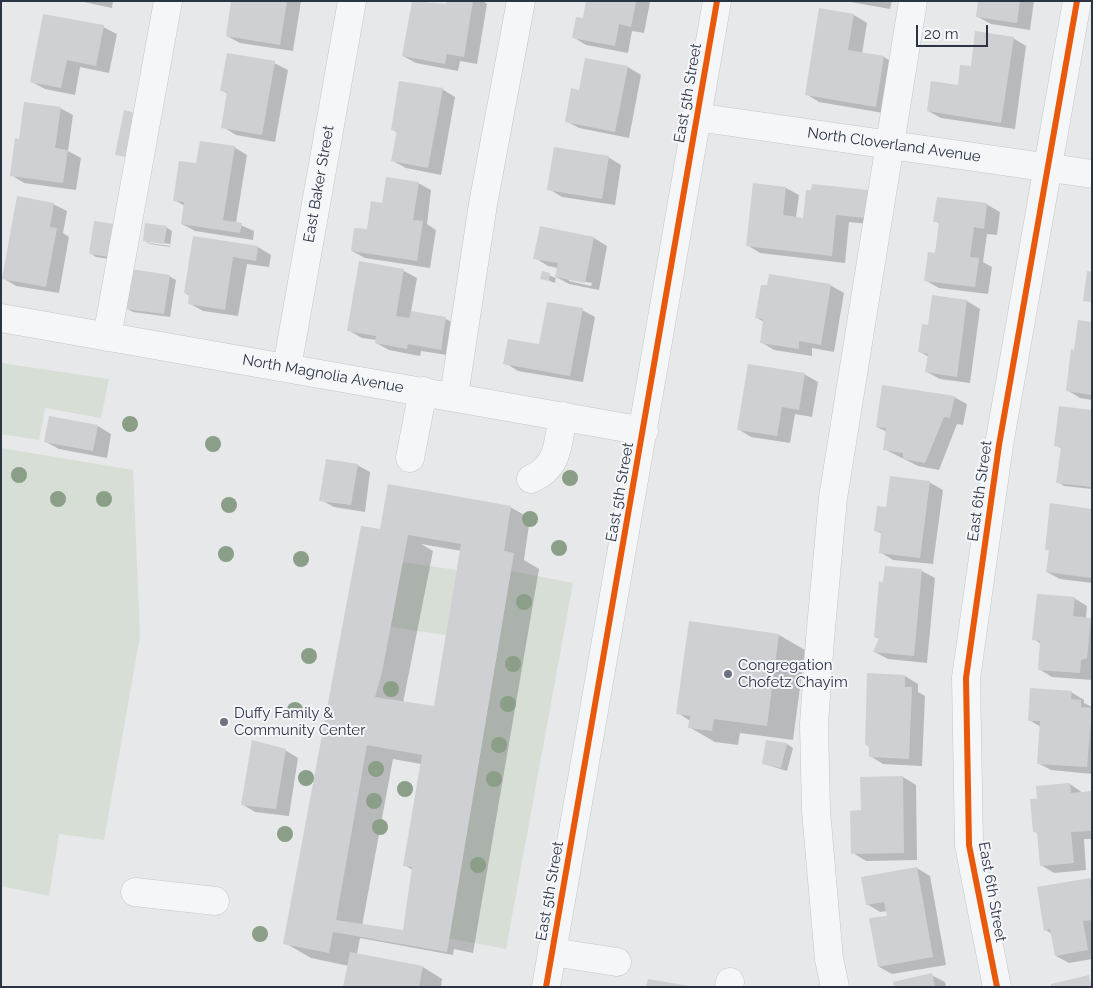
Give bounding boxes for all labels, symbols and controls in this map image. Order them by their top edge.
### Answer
scale bar [918,15,990,47]
text: 20 m [924,25,959,43]
street label: East 5th Street [670,42,706,144]
street label: East Baker Street [300,124,338,244]
street label: North Cloverland Avenue [806,124,982,166]
street label: North Magnolia Avenue [241,351,405,397]
street label: East 6th Street [964,439,996,543]
street label: East 5th Street [602,441,638,543]
place label: Congregation Chofetz Chayim [738,656,848,691]
marker: Congregation Chofetz Chayim [722,668,734,680]
place label: Duffy Family & Community Center [234,704,365,739]
marker: Duffy Family & Community Center [218,716,230,728]
street label: East 5th Street [532,840,568,942]
street label: East 6th Street [974,840,1010,944]

